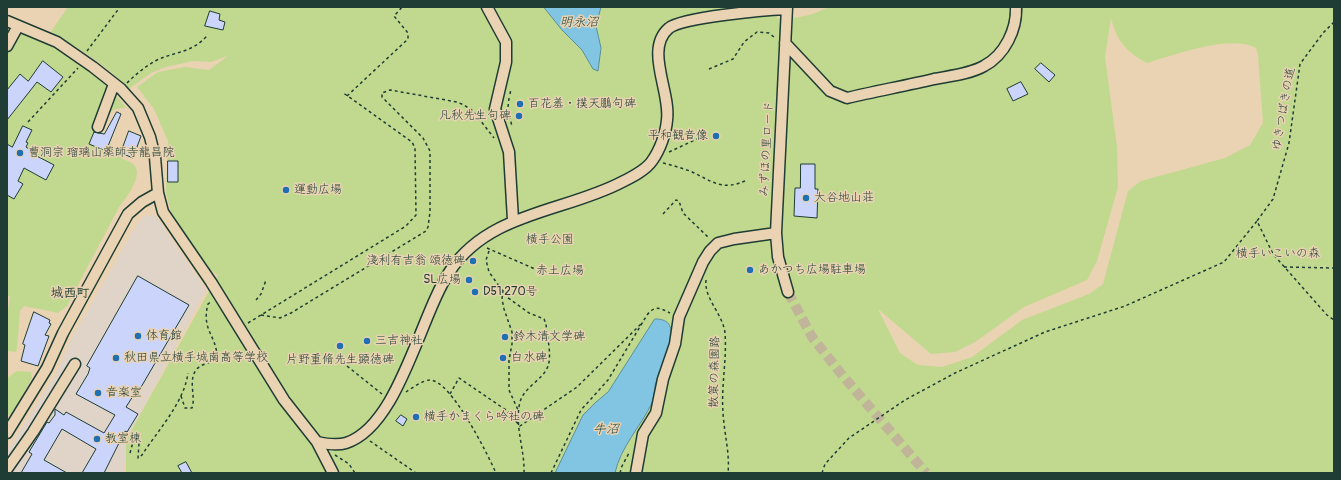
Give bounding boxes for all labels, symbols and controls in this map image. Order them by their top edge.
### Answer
water label: 明永沼 [560,15,598,31]
street label: ゆきつばきの道 [1270,66,1298,152]
place label: 百花羞・撲天鵬句碑 [528,97,636,111]
marker: 百花羞・撲天鵬句碑 [515,99,525,109]
street label: みずほの里ロード [757,101,777,197]
place label: 凡秋先生句碑 [439,109,511,123]
marker: 凡秋先生句碑 [514,111,524,121]
place label: 平和観音像 [648,129,708,143]
marker: 平和観音像 [711,131,721,141]
place label: 曹洞宗 瑠璃山薬師寺龍昌院 [28,146,175,160]
marker: 曹洞宗 瑠璃山薬師寺龍昌院 [15,148,25,158]
place label: 運動広場 [294,183,342,197]
marker: 運動広場 [281,185,291,195]
place label: 大谷地山荘 [814,191,874,205]
marker: 大谷地山荘 [801,193,811,203]
park label: 横手公園 [526,233,574,247]
park label: 横手いこいの森 [1236,247,1320,261]
place label: 淺利有吉翁 頌徳碑 [366,254,465,268]
marker: 淺利有吉翁 頌徳碑 [468,256,478,266]
place label: あかつち広場駐車場 [758,263,866,277]
park label: 赤土広場 [536,264,584,278]
marker: あかつち広場駐車場 [745,265,755,275]
place label: SL広場 [423,273,461,287]
marker: SL広場 [464,275,474,285]
place label: D51 270号 [483,285,538,299]
district label: 城西町 [51,286,89,302]
marker: D51 270号 [470,287,480,297]
place label: 体育館 [146,329,182,343]
place label: 鈴木清文学碑 [513,330,585,344]
marker: 体育館 [133,331,143,341]
marker: 鈴木清文学碑 [500,332,510,342]
place label: 三吉神社 [375,334,423,348]
marker: 三吉神社 [362,336,372,346]
street label: 散策の森園路 [707,336,723,408]
marker: 片野重脩先生顕徳碑 [335,341,345,351]
place label: 秋田県立横手城南高等学校 [124,351,268,365]
place label: 白水碑 [511,351,547,365]
marker: 秋田県立横手城南高等学校 [111,353,121,363]
place label: 片野重脩先生顕徳碑 [286,353,394,367]
marker: 白水碑 [498,353,508,363]
place label: 音楽室 [106,386,142,400]
marker: 音楽室 [93,388,103,398]
place label: 横手かまくら吟社の碑 [424,410,544,424]
marker: 横手かまくら吟社の碑 [411,412,421,422]
water label: 牛沼 [593,422,619,438]
place label: 教室棟 [105,432,141,446]
marker: 教室棟 [92,434,102,444]

